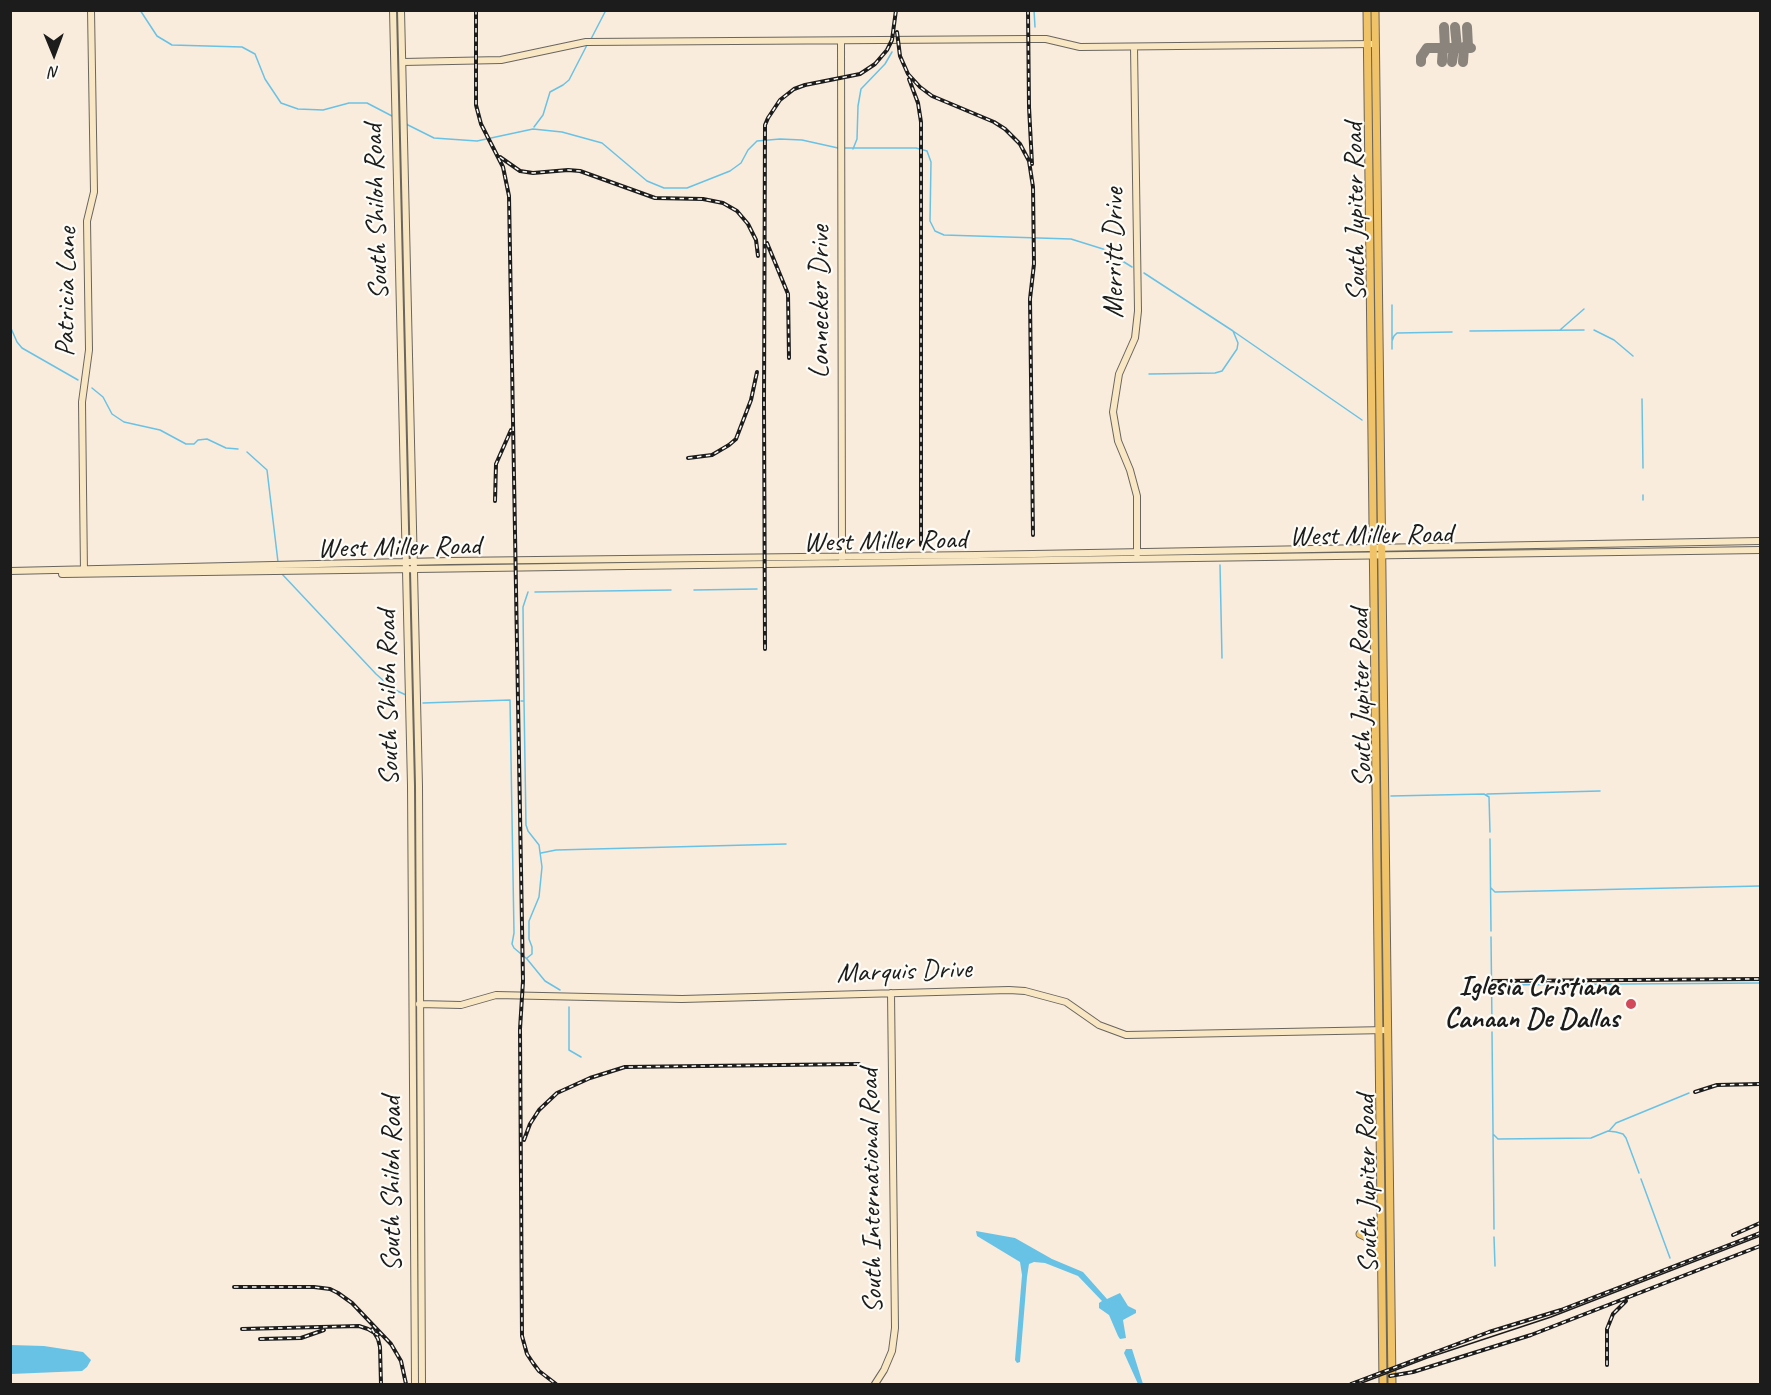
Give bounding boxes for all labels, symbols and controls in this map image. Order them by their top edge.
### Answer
north arrow [24,24,84,84]
text: N [49,62,59,82]
street label: South Jupiter Road [1338,122,1374,302]
street label: South Shiloh Road [357,124,397,300]
street label: Merritt Drive [1098,188,1132,318]
street label: Lonnecker Drive [804,225,838,379]
street label: Patricia Lane [49,227,85,357]
street label: West Miller Road [1289,518,1453,554]
street label: West Miller Road [803,524,967,560]
street label: West Miller Road [317,530,481,566]
street label: South Jupiter Road [1344,608,1380,788]
street label: South Shiloh Road [371,610,407,786]
street label: Marquis Drive [836,953,972,991]
place label: Iglesia Cristiana Canaan De Dallas [1444,971,1619,1037]
marker: Iglesia Cristiana Canaan De Dallas [1624,997,1638,1011]
street label: South International Road [853,1068,891,1314]
street label: South Jupiter Road [1350,1094,1386,1274]
street label: South Shiloh Road [376,1096,410,1272]

